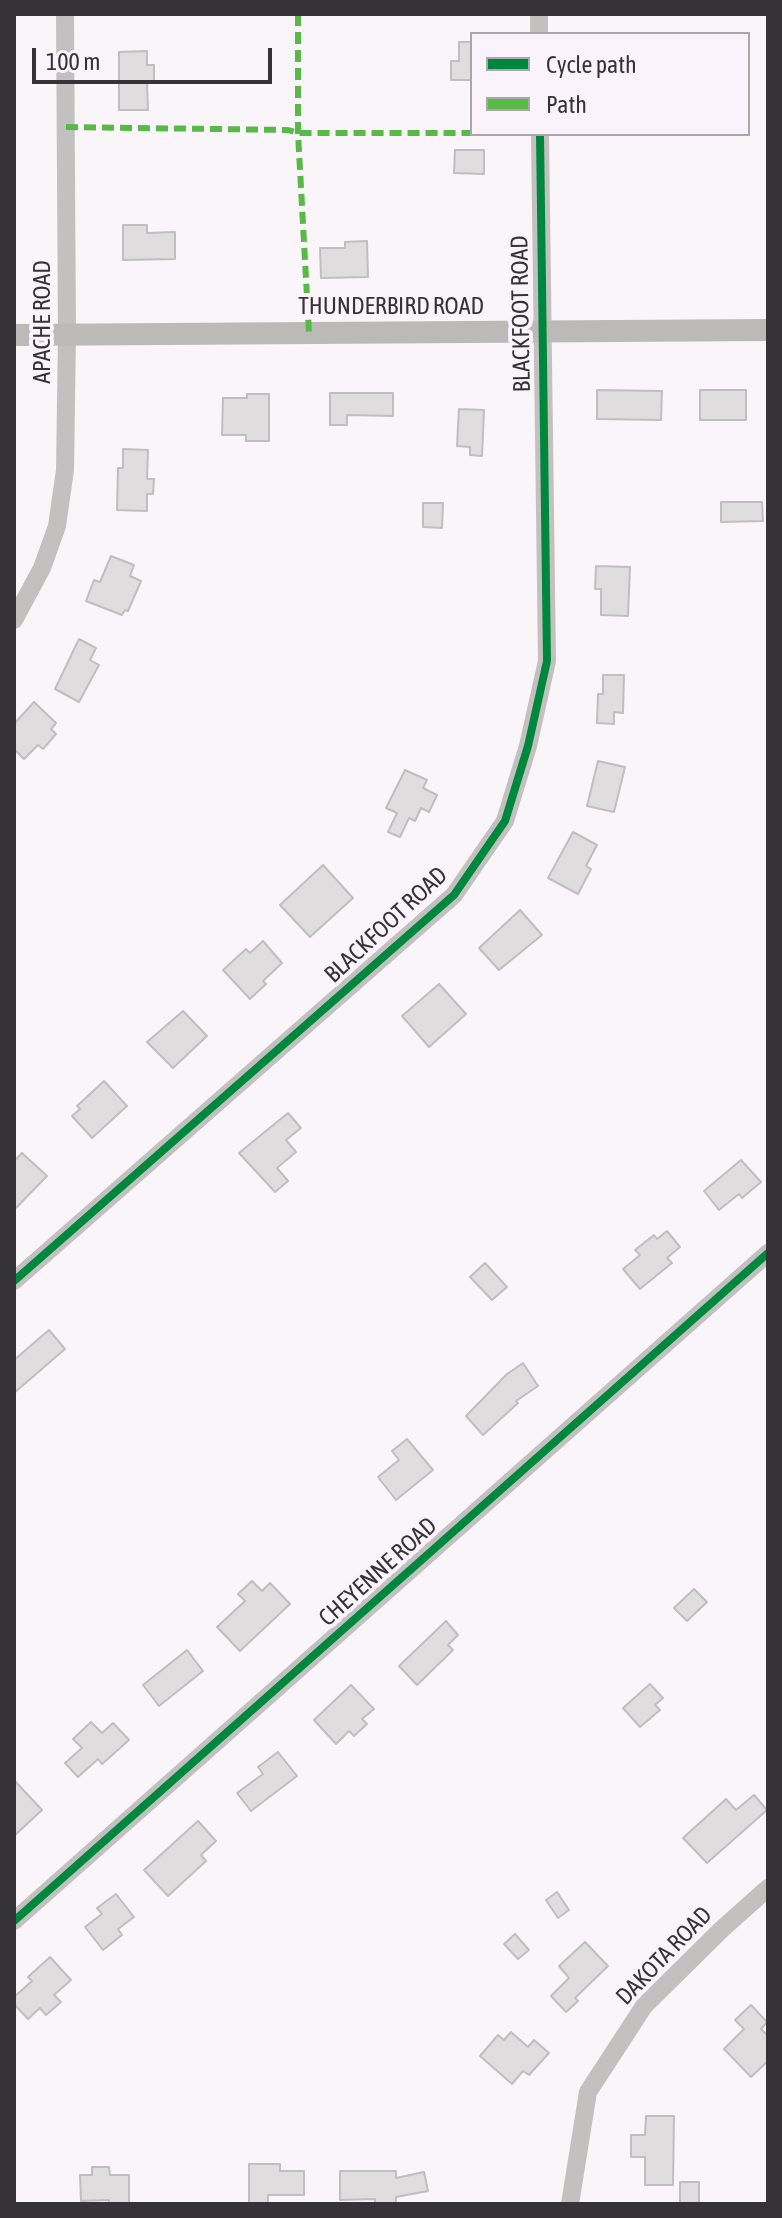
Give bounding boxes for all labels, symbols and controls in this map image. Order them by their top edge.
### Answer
scale bar [36,32,276,82]
legend [470,32,750,136]
text: 100 m [46,48,100,75]
text: Cycle path [546,51,637,78]
text: Path [546,91,587,118]
street label: BLACKFOOT ROAD [505,235,537,393]
street label: APACHE ROAD [28,260,56,384]
street label: THUNDERBIRD ROAD [298,292,484,320]
street label: BLACKFOOT ROAD [319,861,453,989]
street label: CHEYENNE ROAD [313,1512,443,1632]
street label: DAKOTA ROAD [610,1901,718,2011]

